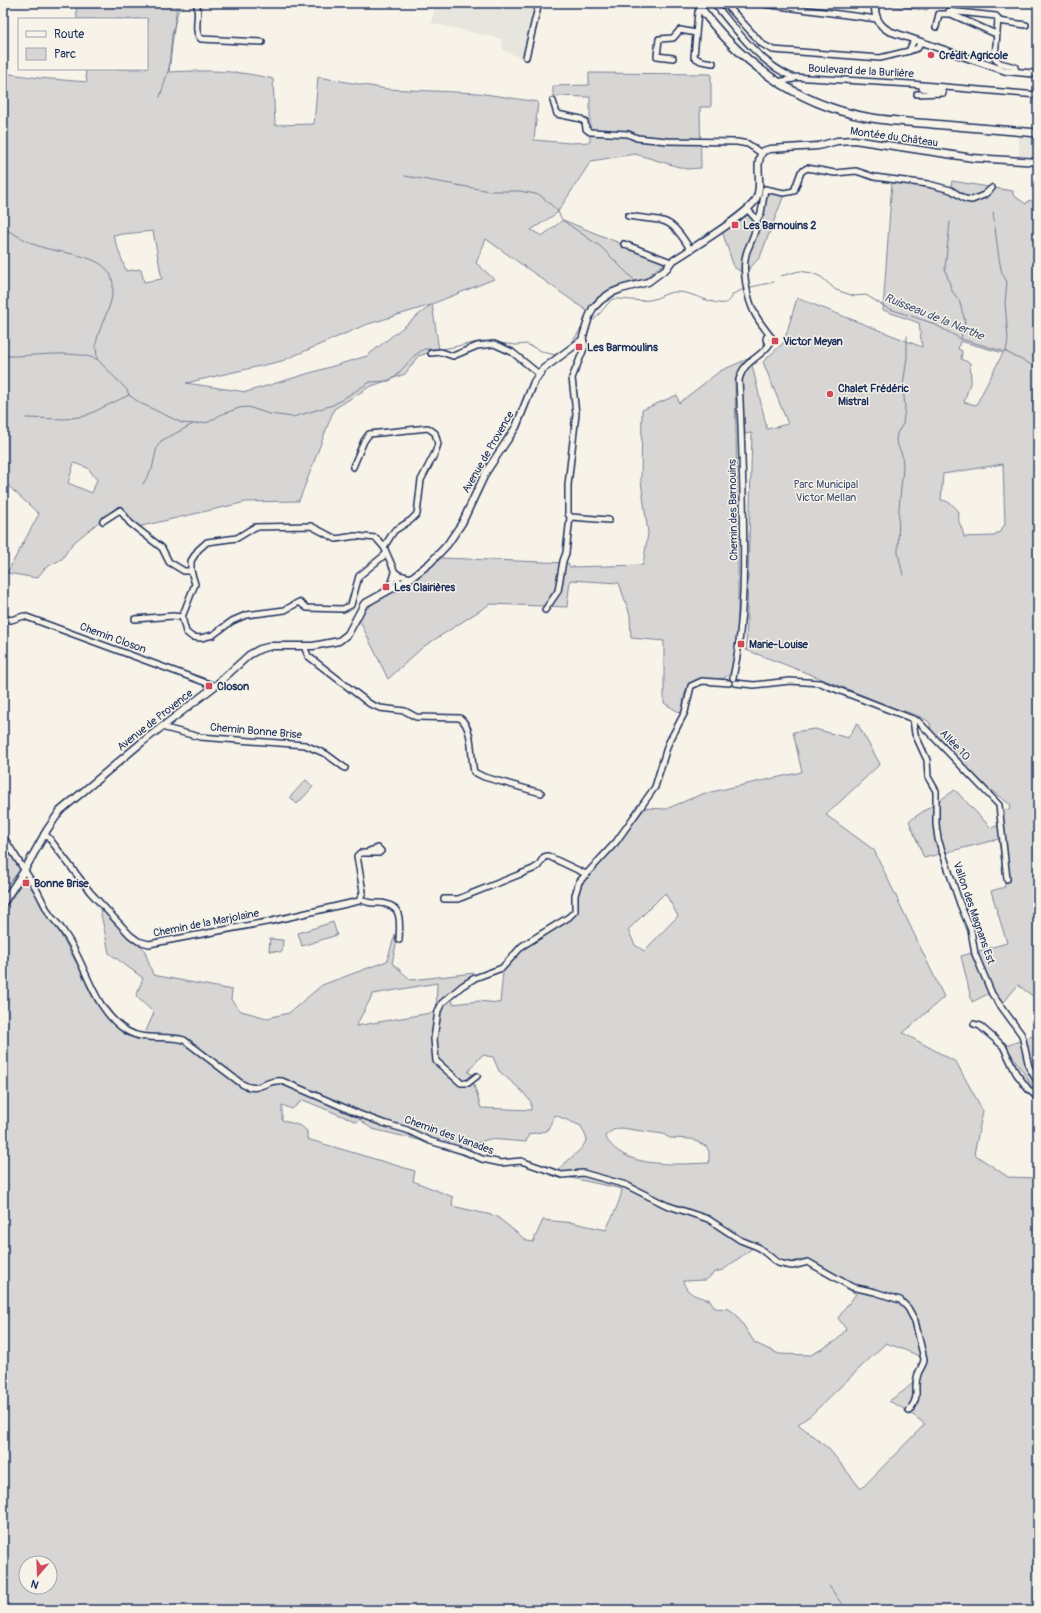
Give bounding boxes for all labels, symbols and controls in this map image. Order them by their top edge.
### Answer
legend [18,18,148,70]
text: Route [54,27,84,42]
text: Parc [54,47,76,62]
place label: Crédit Agricole [939,49,1008,62]
marker: Crédit Agricole [926,50,936,60]
street label: Boulevard de la Burlière [808,62,915,80]
street label: Montée du Château [849,124,939,150]
place label: Les Barnouins 2 [743,219,816,232]
marker: Les Barnouins 2 [730,220,740,230]
water label: Ruisseau de la Nerthe [882,290,987,344]
place label: Victor Meyan [783,335,843,348]
marker: Victor Meyan [770,336,780,346]
place label: Les Barmoulins [587,341,658,354]
marker: Les Barmoulins [574,342,584,352]
place label: Chalet Frédéric Mistral [838,382,909,408]
marker: Chalet Frédéric Mistral [825,389,835,399]
street label: Avenue de Provence [459,408,517,495]
street label: Chemin des Barnouins [726,459,740,561]
park label: Parc Municipal Victor Mellan [794,478,858,504]
place label: Les Clairières [394,581,455,594]
marker: Les Clairières [381,582,391,592]
street label: Chemin Closon [78,620,148,656]
place label: Marie-Louise [749,638,809,651]
marker: Marie-Louise [736,639,746,649]
place label: Closon [217,680,249,693]
marker: Closon [204,681,214,691]
street label: Avenue de Provence [115,686,196,754]
street label: Chemin Bonne Brise [209,721,303,742]
street label: Allée 10 [937,727,973,763]
street label: Vallon des Magnans Est [950,860,998,966]
place label: Bonne Brise [34,877,89,890]
marker: Bonne Brise [21,878,31,888]
street label: Chemin de la Marjolaine [152,906,261,940]
street label: Chemin des Vanades [402,1113,496,1157]
north arrow [18,1555,58,1595]
text: N [29,1576,41,1591]

